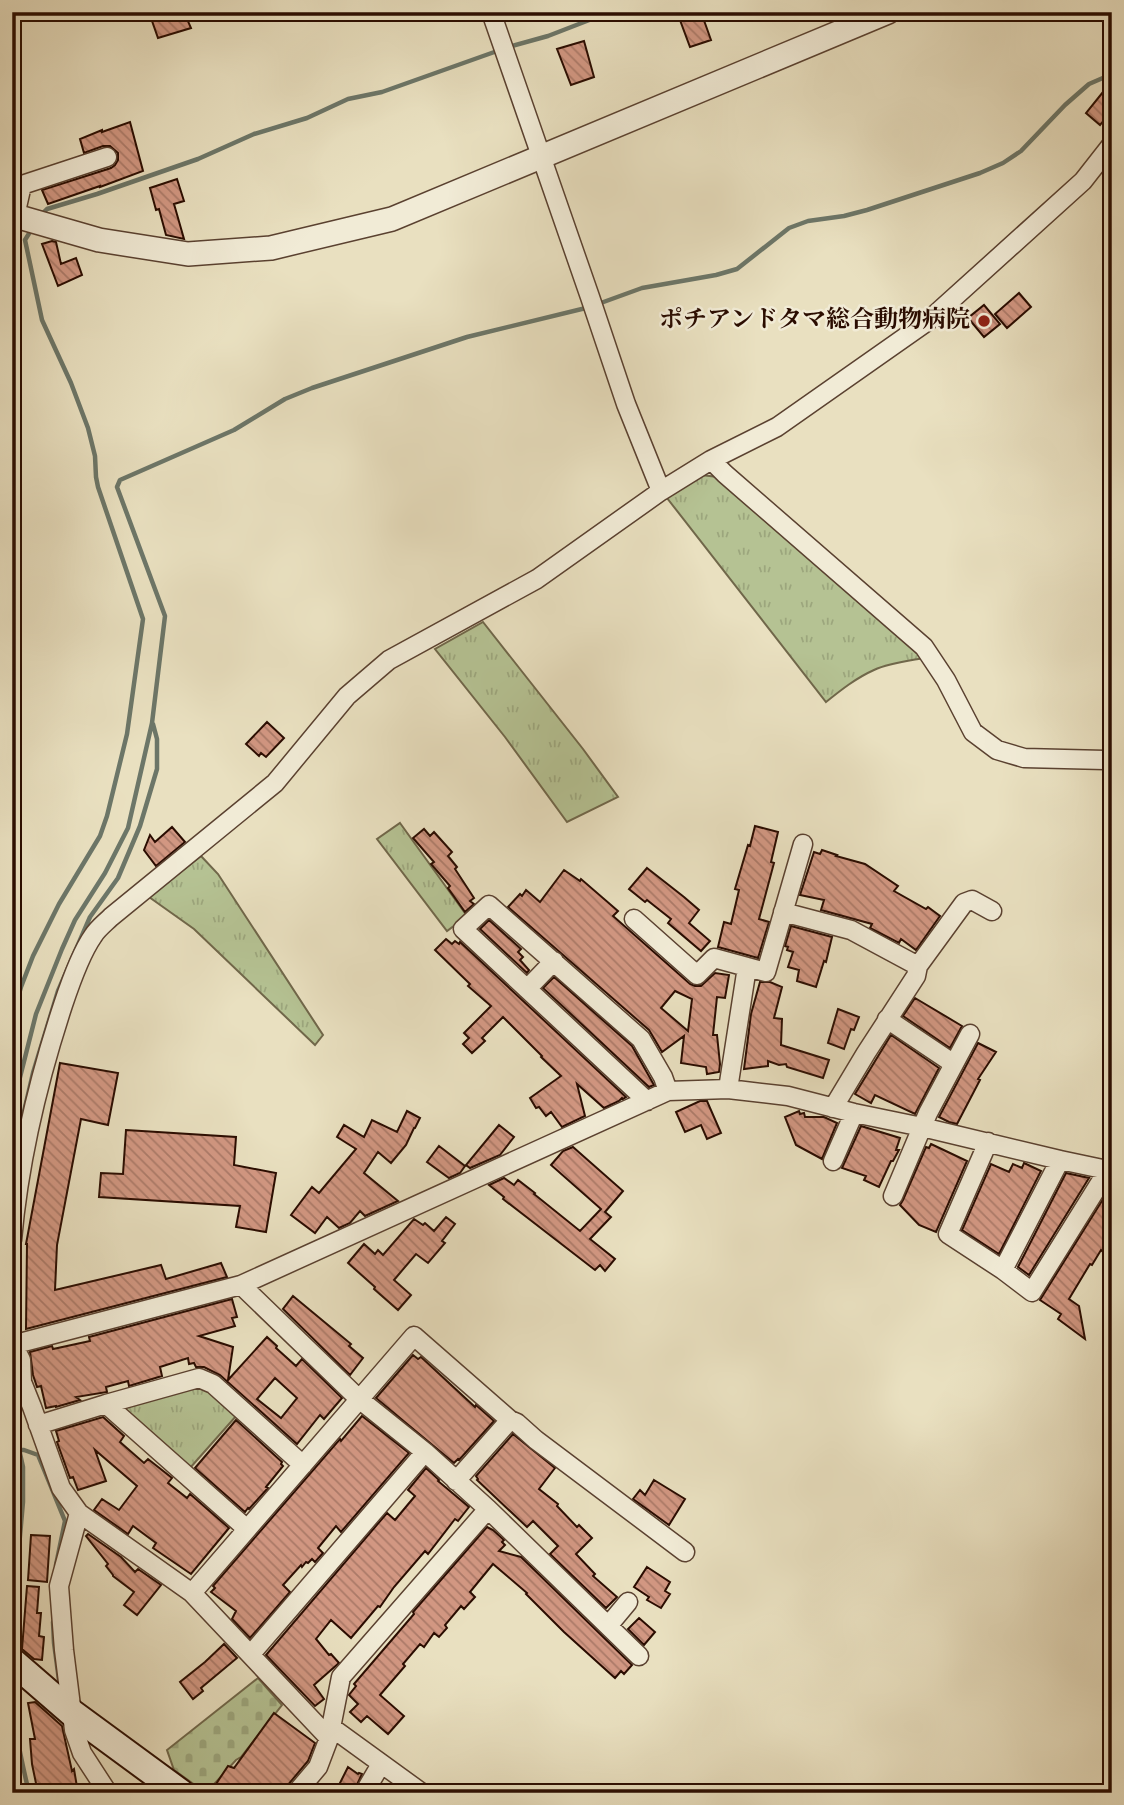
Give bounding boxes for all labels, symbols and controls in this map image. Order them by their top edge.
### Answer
place label: ポチアンドタマ総合動物病院 [659,304,970,338]
marker: ポチアンドタマ総合動物病院 [976,313,992,329]

